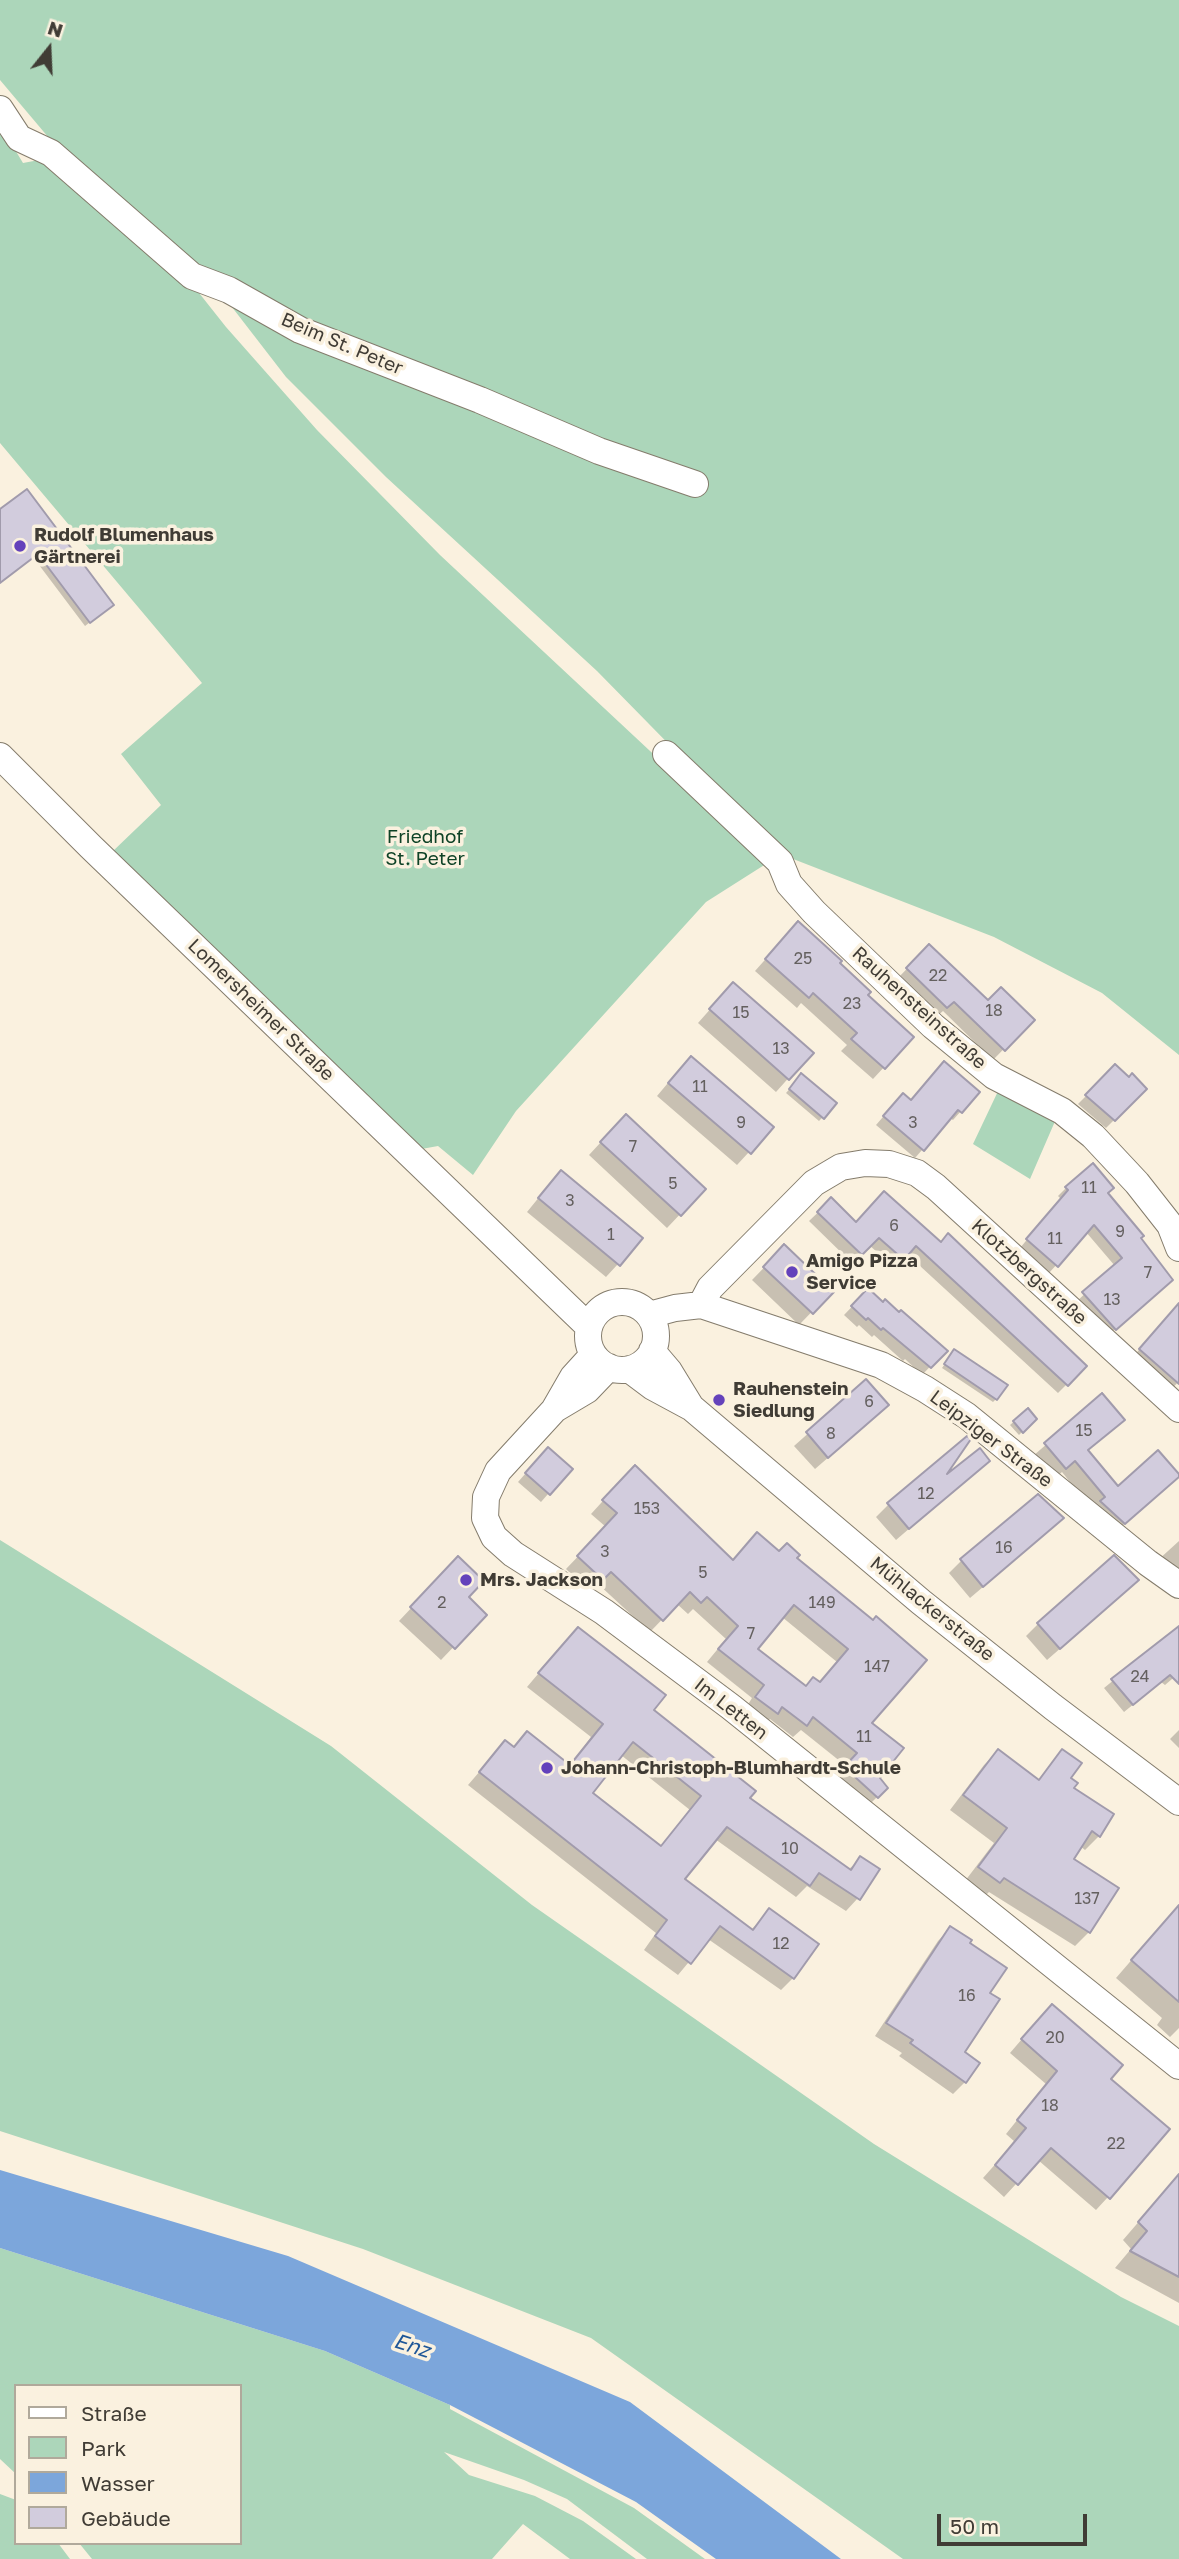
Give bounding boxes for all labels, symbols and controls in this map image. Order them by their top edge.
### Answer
north arrow [14,14,84,84]
text: N [45,15,66,42]
street label: Beim St. Peter [278,308,406,380]
place label: Rudolf Blumenhaus Gärtnerei [34,524,214,568]
marker: Rudolf Blumenhaus Gärtnerei [12,538,28,554]
park label: Friedhof St. Peter [385,826,465,870]
street label: Lomersheimer Straße [183,934,339,1086]
street label: Rauhensteinstraße [847,942,991,1074]
house number: 25 [794,949,812,969]
house number: 22 [929,966,947,986]
house number: 23 [843,994,861,1014]
house number: 18 [985,1001,1003,1021]
house number: 15 [732,1003,750,1023]
house number: 13 [772,1039,790,1059]
house number: 11 [692,1077,708,1097]
house number: 9 [736,1113,746,1133]
house number: 3 [908,1113,918,1133]
house number: 7 [629,1137,637,1157]
house number: 5 [668,1174,678,1194]
house number: 11 [1081,1178,1097,1198]
house number: 3 [565,1191,575,1211]
street label: Klotzbergstraße [967,1214,1091,1330]
house number: 6 [889,1216,899,1236]
house number: 9 [1115,1222,1125,1242]
house number: 1 [607,1225,615,1245]
house number: 11 [1047,1229,1063,1249]
place label: Amigo Pizza Service [806,1250,918,1294]
house number: 7 [1144,1263,1152,1283]
marker: Amigo Pizza Service [784,1264,800,1280]
house number: 13 [1103,1290,1121,1310]
place label: Rauhenstein Siedlung [733,1378,849,1422]
street label: Leipziger Straße [925,1386,1057,1492]
marker: Rauhenstein Siedlung [711,1392,727,1408]
house number: 6 [864,1392,874,1412]
house number: 15 [1075,1421,1093,1441]
house number: 8 [826,1424,836,1444]
house number: 12 [917,1484,935,1504]
house number: 153 [634,1499,660,1519]
house number: 16 [995,1538,1013,1558]
house number: 3 [600,1542,610,1562]
street label: Mühlackerstraße [865,1552,999,1666]
house number: 5 [698,1563,708,1583]
place label: Mrs. Jackson [480,1569,603,1591]
marker: Mrs. Jackson [458,1572,474,1588]
house number: 2 [437,1593,447,1613]
house number: 149 [808,1593,836,1613]
house number: 7 [747,1624,755,1644]
house number: 147 [864,1657,890,1677]
house number: 24 [1130,1667,1150,1687]
street label: Im Letten [690,1673,772,1745]
house number: 11 [856,1727,872,1747]
place label: Johann-Christoph-Blumhardt-Schule [561,1757,901,1779]
marker: Johann-Christoph-Blumhardt-Schule [539,1760,555,1776]
house number: 10 [781,1839,799,1859]
house number: 137 [1074,1889,1100,1909]
house number: 12 [772,1934,790,1954]
house number: 16 [958,1986,976,2006]
house number: 20 [1045,2028,1065,2048]
house number: 18 [1041,2096,1059,2116]
house number: 22 [1107,2134,1125,2154]
water label: Enz [391,2328,433,2364]
legend [14,2384,242,2545]
text: Straße [81,2400,147,2426]
text: Park [81,2435,126,2461]
text: Wasser [81,2470,155,2496]
scale bar [941,2500,1092,2544]
text: Gebäude [81,2505,171,2531]
text: 50 m [950,2513,999,2539]

